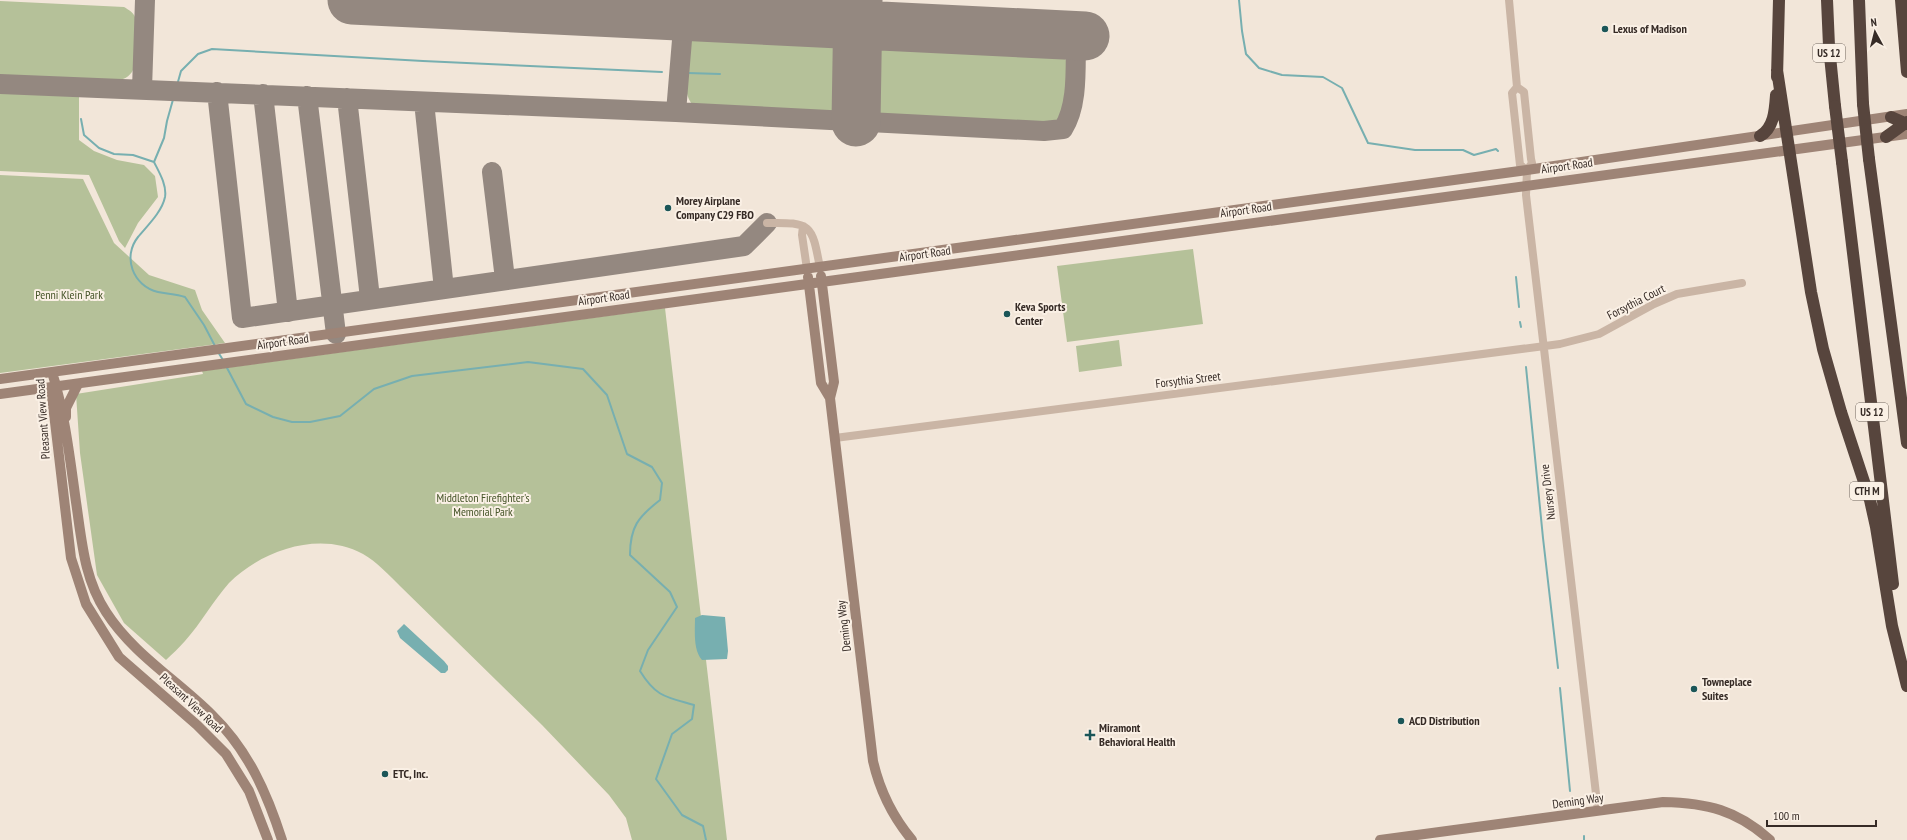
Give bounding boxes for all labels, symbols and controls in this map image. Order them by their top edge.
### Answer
north arrow [1855,12,1895,52]
text: N [1870,15,1878,29]
place label: Lexus of Madison [1613,21,1687,36]
marker: Lexus of Madison [1600,24,1610,34]
road number: US 12 [1813,44,1845,62]
street label: Airport Road [1540,154,1594,177]
place label: Morey Airplane Company C29 FBO [676,193,754,222]
street label: Airport Road [1219,198,1273,221]
marker: Morey Airplane Company C29 FBO [663,203,673,213]
street label: Airport Road [898,242,952,265]
street label: Forsythia Court [1604,280,1668,323]
street label: Airport Road [577,286,631,309]
park label: Penni Klein Park [35,287,103,302]
place label: Keva Sports Center [1015,299,1065,328]
marker: Keva Sports Center [1002,309,1012,319]
street label: Airport Road [256,330,310,353]
street label: Forsythia Street [1155,368,1222,391]
street label: Pleasant View Road [32,378,53,460]
road number: US 12 [1856,403,1888,421]
street label: Nursery Drive [1537,463,1558,521]
road number: CTH M [1850,482,1884,500]
park label: Middleton Firefighter's Memorial Park [436,490,530,519]
street label: Deming Way [833,599,854,653]
street label: Pleasant View Road [157,670,226,736]
place label: Towneplace Suites [1702,674,1752,703]
marker: Towneplace Suites [1689,684,1699,694]
place label: ACD Distribution [1408,713,1480,728]
marker: ACD Distribution [1396,716,1406,726]
place label: Miramont Behavioral Health [1099,720,1175,749]
marker: Miramont Behavioral Health [1084,729,1096,741]
place label: ETC, Inc. [393,766,429,781]
marker: ETC, Inc. [380,769,390,779]
street label: Deming Way [1551,789,1605,812]
scale bar [1767,802,1876,828]
text: 100 m [1773,808,1800,823]

